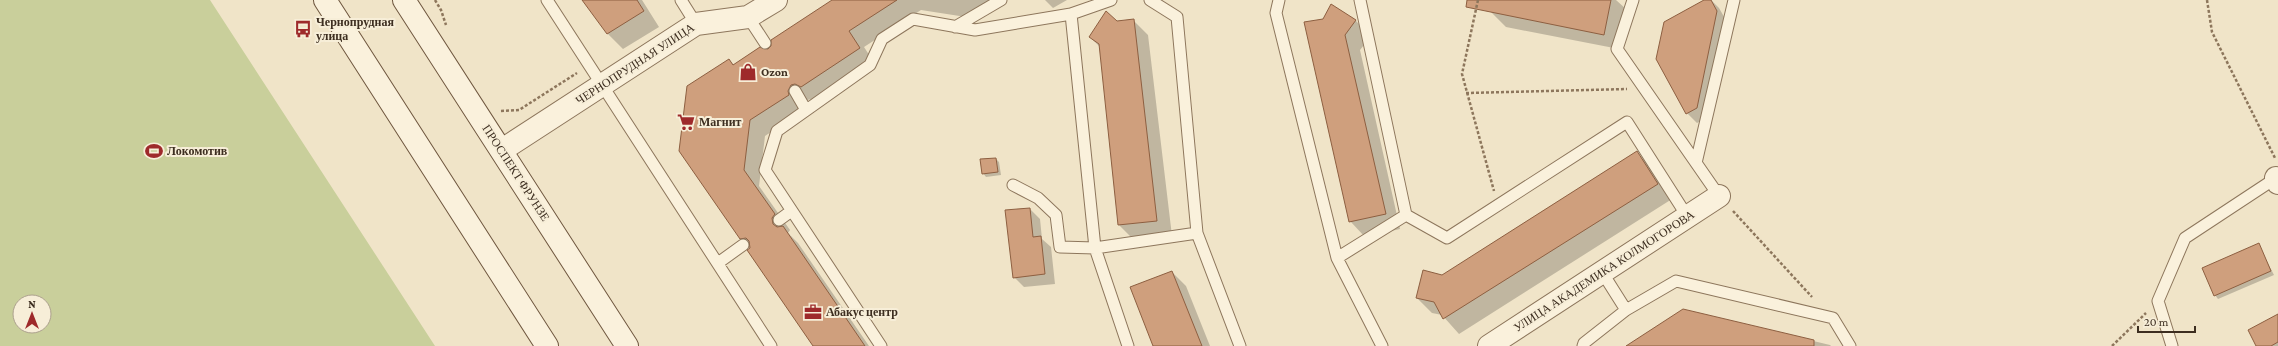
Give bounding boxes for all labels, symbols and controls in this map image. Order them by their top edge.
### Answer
place label: Чернопрудная улица [316,15,394,43]
bus stop icon: Чернопрудная улица [293,19,313,39]
street label: ЧЕРНОПРУДНАЯ УЛИЦА [573,20,697,108]
shop icon: Ozon [738,62,758,82]
place label: Ozon [761,65,788,79]
supermarket icon: Магнит [676,112,696,132]
place label: Магнит [699,115,742,129]
street label: ПРОСПЕКТ ФРУНЗЕ [480,122,552,224]
sports icon: Локомотив [144,141,164,161]
place label: Локомотив [167,144,228,158]
street label: УЛИЦА АКАДЕМИКА КОЛМОГОРОВА [1511,207,1697,335]
north arrow [12,294,52,334]
text: N [28,298,36,310]
office icon: Абакус центр [803,302,823,322]
place label: Абакус центр [826,305,898,319]
scale bar [2138,308,2195,334]
text: 20 m [2144,315,2169,329]

